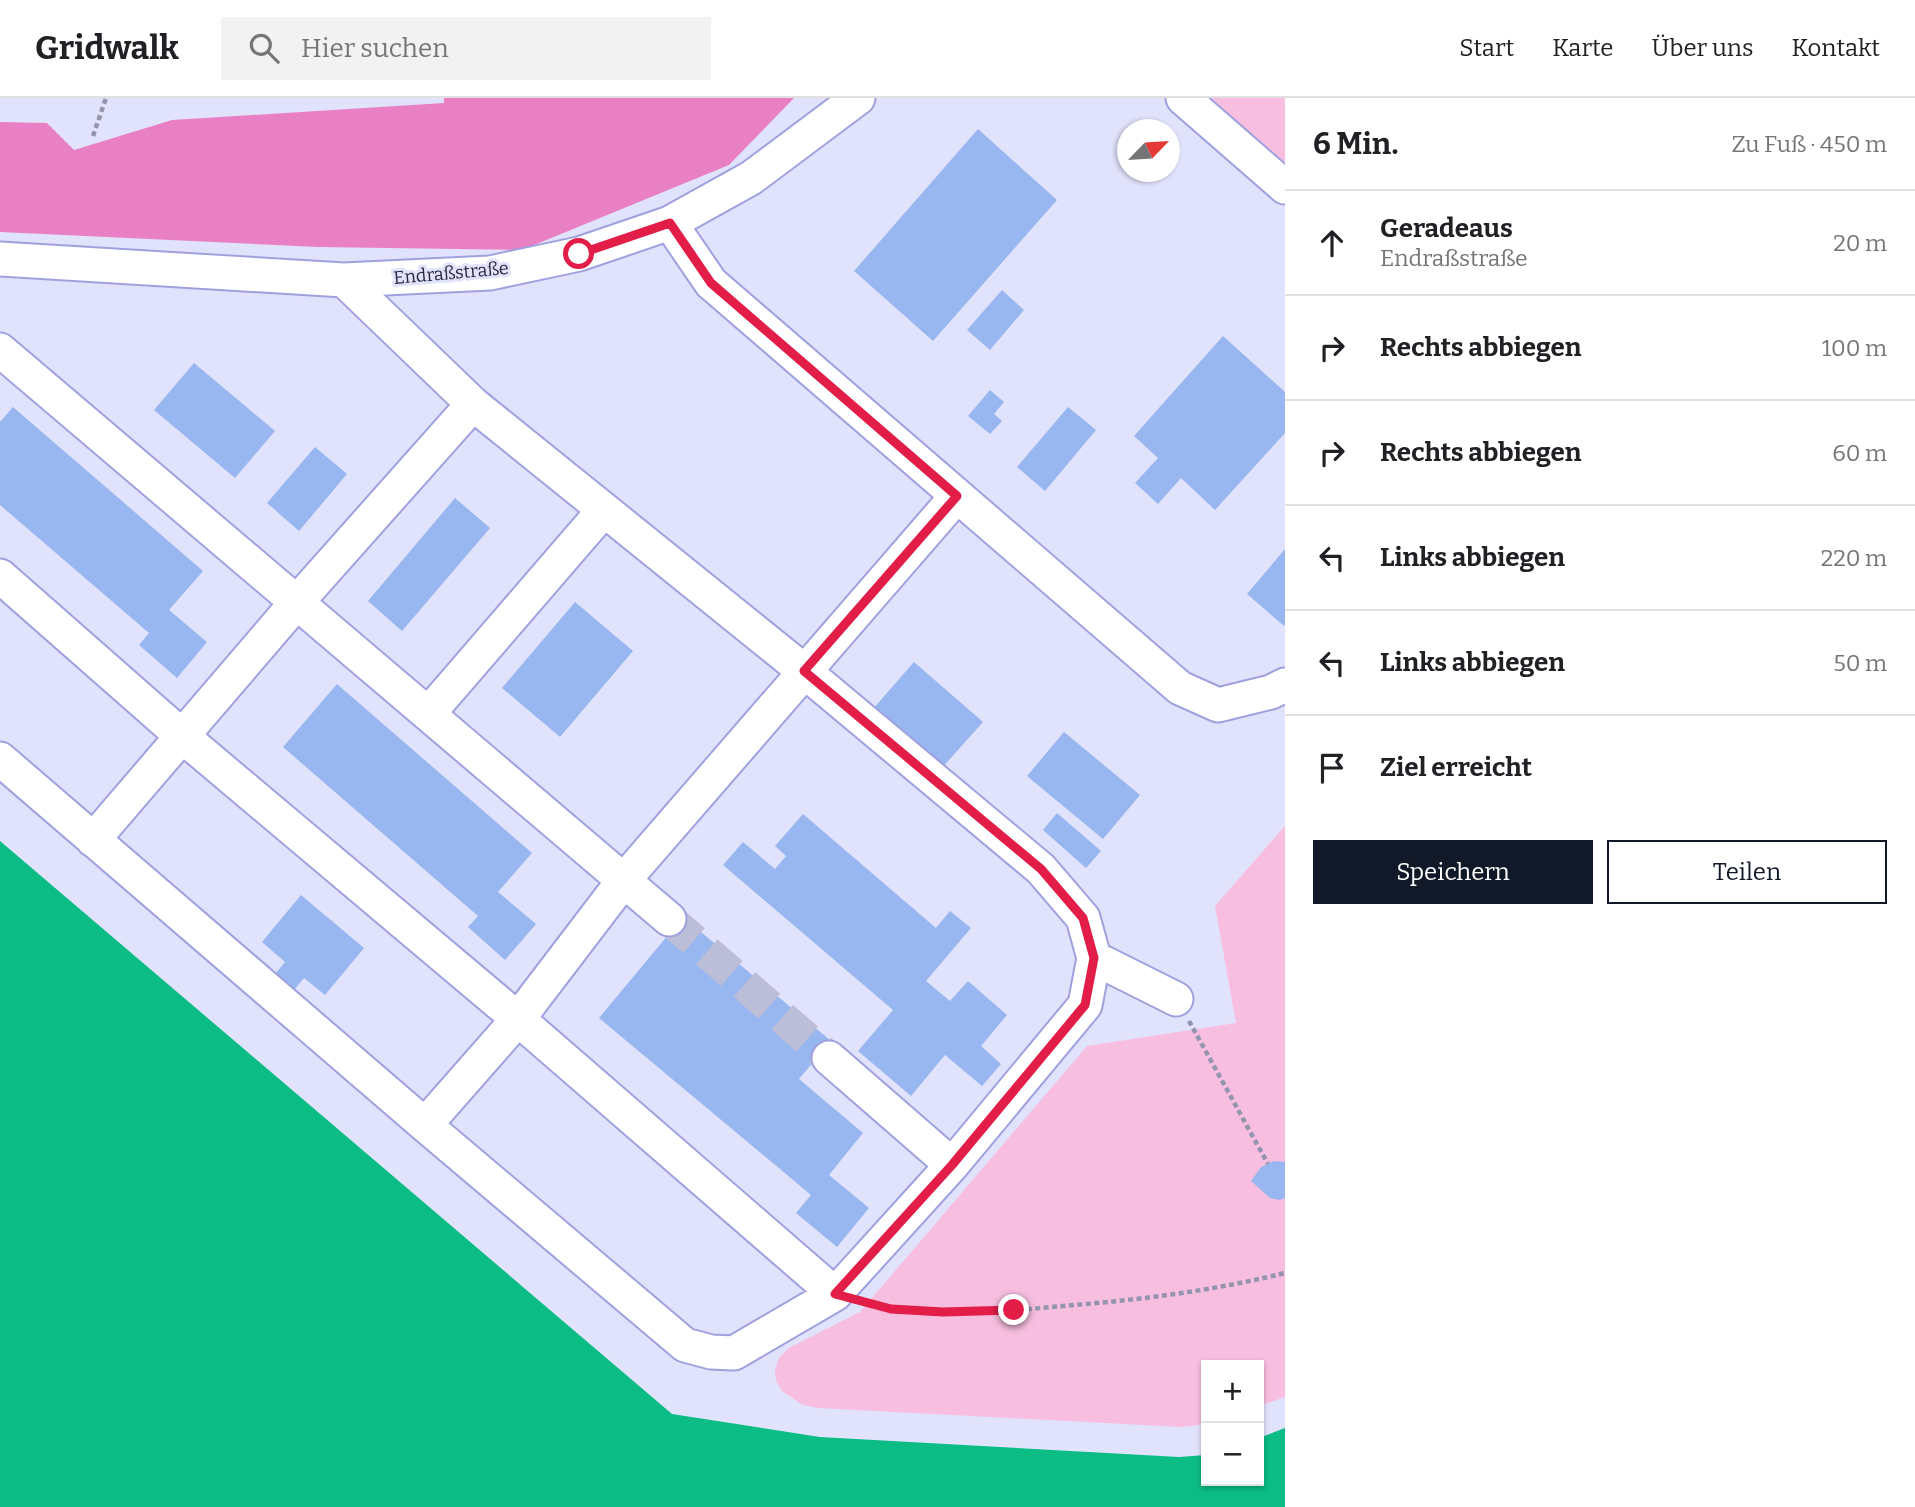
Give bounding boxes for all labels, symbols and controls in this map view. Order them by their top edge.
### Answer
search box [221,17,711,80]
text: Gridwalk [35,28,179,68]
icon: search [245,29,283,67]
text: Hier suchen [301,33,449,64]
text: Start [1459,34,1514,62]
text: Karte [1552,34,1614,62]
text: Über uns [1652,34,1754,62]
text: Kontakt [1792,34,1880,62]
north arrow [1117,119,1180,182]
text: 6 Min. [1313,126,1399,162]
text: Zu Fuß · 450 m [1731,130,1887,158]
text: Geradeaus [1380,213,1513,244]
icon: ahead [1313,224,1351,262]
text: 20 m [1833,229,1887,257]
route start [563,238,594,269]
text: Endraßstraße [1380,244,1528,272]
street label: Endraßstraße [392,257,510,289]
icon: right [1313,329,1351,367]
text: Rechts abbiegen [1380,332,1582,363]
text: 100 m [1822,334,1887,362]
icon: right [1313,434,1351,472]
text: Rechts abbiegen [1380,437,1582,468]
text: 60 m [1832,439,1887,467]
icon: left [1313,539,1351,577]
text: Links abbiegen [1380,542,1565,573]
text: 220 m [1821,544,1887,572]
icon: left [1313,644,1351,682]
text: Links abbiegen [1380,647,1565,678]
text: 50 m [1833,649,1887,677]
icon: arrive [1313,749,1351,787]
text: Ziel erreicht [1380,752,1532,783]
button: Speichern [1313,840,1593,904]
button: Teilen [1607,840,1887,904]
route end [998,1294,1029,1325]
map controls [1201,1360,1264,1486]
button: + [1201,1360,1264,1423]
button: − [1201,1423,1264,1486]

